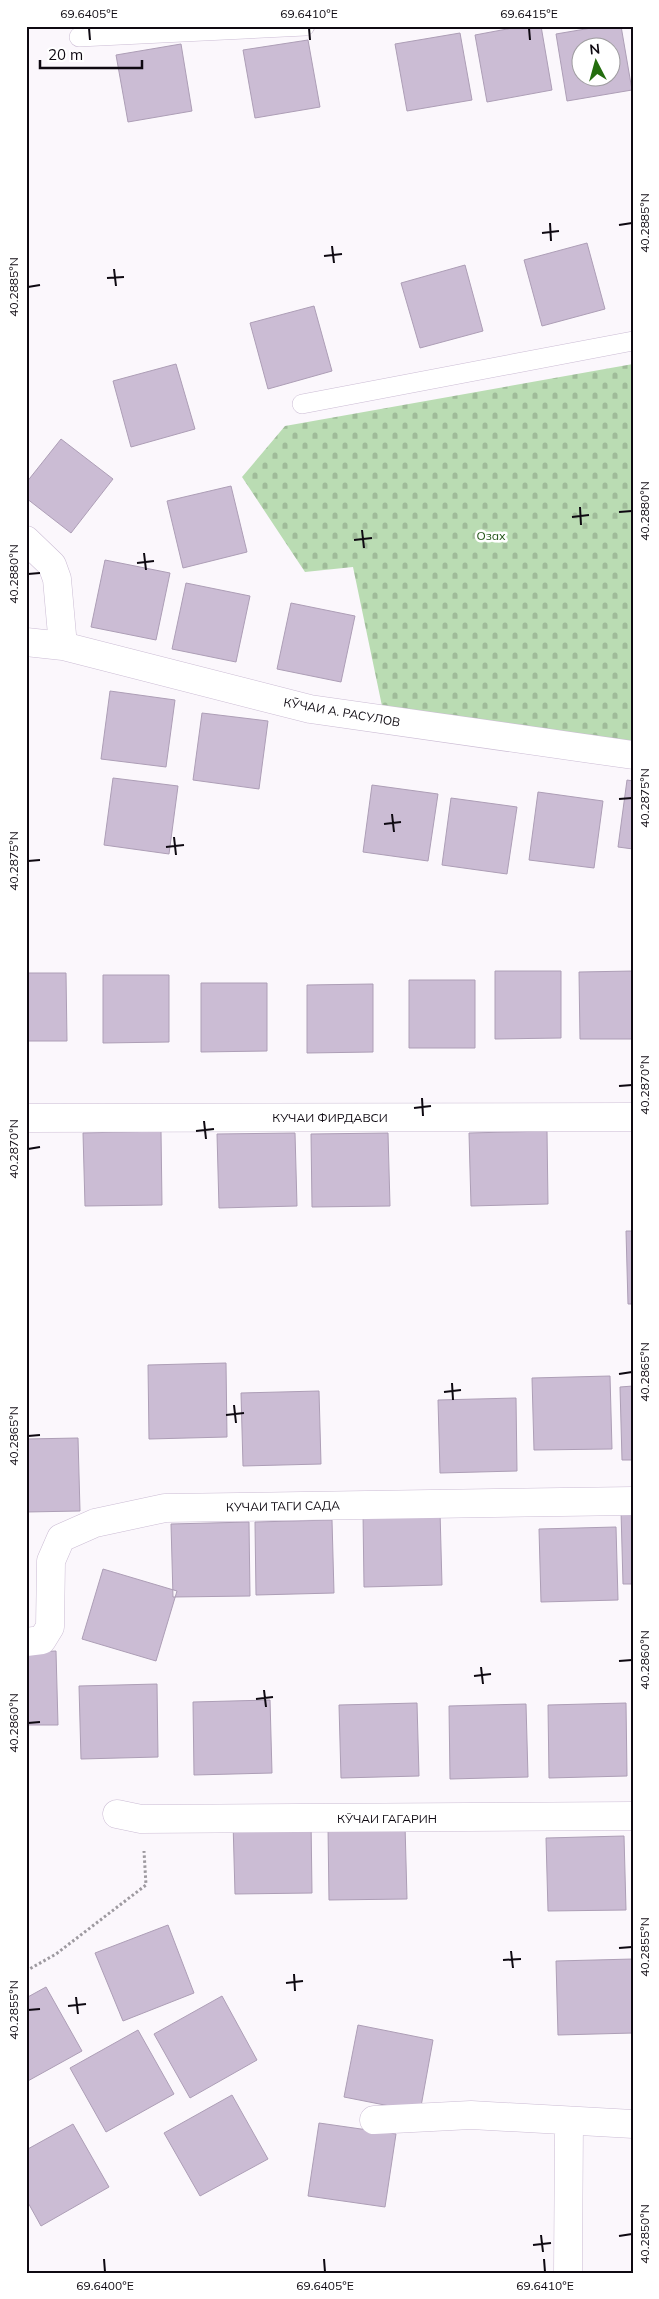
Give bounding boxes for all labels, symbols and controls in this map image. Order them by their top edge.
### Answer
text: 69.6405°E [60,6,118,21]
text: 69.6410°E [280,6,338,21]
text: 69.6415°E [500,6,558,21]
scale bar [40,38,142,70]
north arrow [572,38,622,88]
text: N [588,40,601,59]
text: 20 m [48,45,83,64]
text: 40.2885°N [637,193,652,253]
text: 40.2885°N [6,257,21,317]
text: 40.2880°N [637,481,652,541]
park label: Озах [476,528,506,543]
text: 40.2880°N [6,544,21,604]
street label: КӮЧАИ А. РАСУЛОВ [283,694,401,730]
text: 40.2875°N [637,768,652,828]
text: 40.2875°N [6,831,21,891]
text: 40.2870°N [637,1055,652,1115]
street label: КУЧАИ ФИРДАВСИ [272,1110,388,1125]
text: 40.2870°N [6,1119,21,1179]
text: 40.2865°N [637,1342,652,1402]
text: 40.2865°N [6,1406,21,1466]
street label: КУЧАИ ТАГИ САДА [226,1498,340,1514]
text: 40.2860°N [637,1630,652,1690]
text: 40.2860°N [6,1693,21,1753]
street label: КӮЧАИ ГАГАРИН [337,1811,437,1826]
text: 40.2855°N [637,1917,652,1977]
text: 40.2855°N [6,1980,21,2040]
text: 40.2850°N [637,2204,652,2264]
text: 69.6400°E [76,2278,134,2293]
text: 69.6405°E [296,2278,354,2293]
text: 69.6410°E [516,2278,574,2293]

